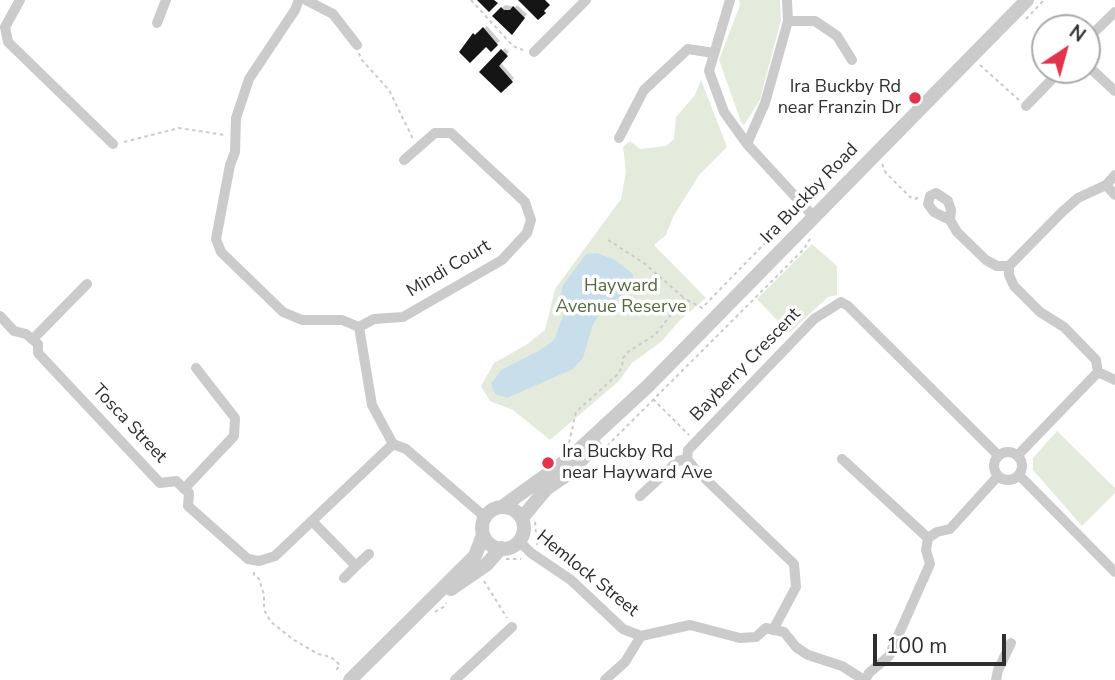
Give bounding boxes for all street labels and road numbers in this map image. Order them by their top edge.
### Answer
street label: Ira Buckby Road [757,139,863,249]
street label: Mindi Court [403,236,495,302]
street label: Bayberry Crescent [686,304,806,426]
street label: Tosca Street [87,380,171,468]
street label: Hemlock Street [532,526,642,622]

